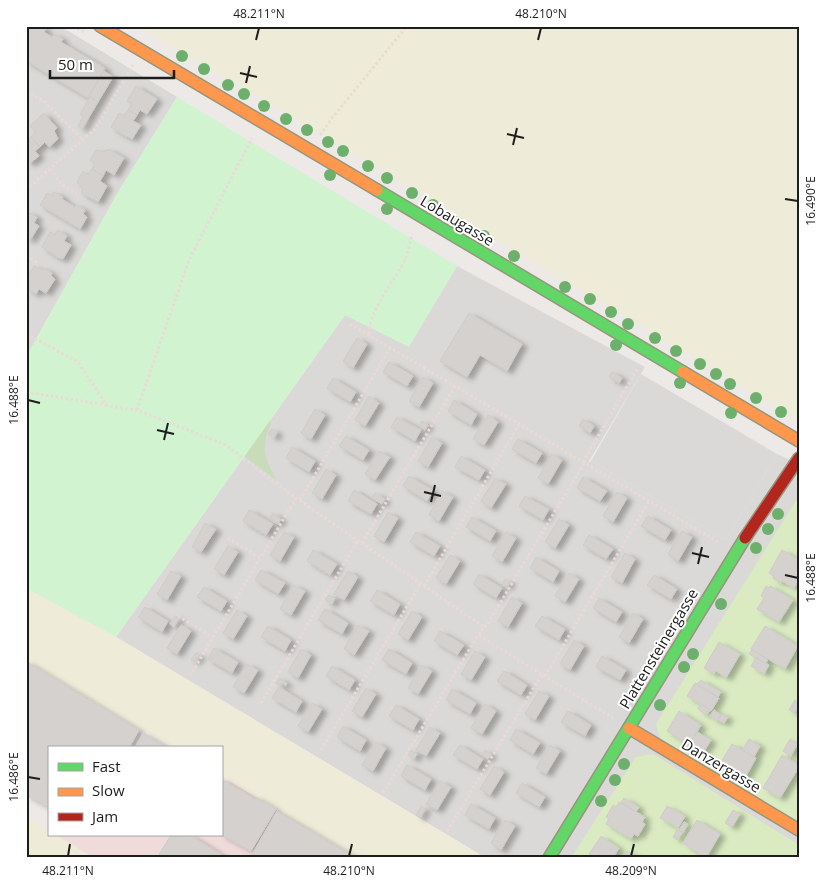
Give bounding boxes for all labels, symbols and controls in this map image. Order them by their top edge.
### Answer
text: 48.211°N [233,5,285,22]
text: 48.210°N [515,5,567,22]
scale bar [50,48,174,80]
text: 50 m [58,54,93,74]
text: 16.490°E [802,176,819,226]
street label: Lobaugasse [417,190,498,250]
text: 16.488°E [5,375,22,425]
text: 16.488°E [802,553,819,603]
street label: Plattensteinergasse [614,585,702,712]
street label: Danzergasse [678,734,765,797]
legend [48,746,222,836]
text: 16.486°E [5,752,22,802]
text: Fast [92,756,121,776]
text: Slow [92,780,125,800]
text: Jam [90,806,118,826]
text: 48.211°N [42,862,94,879]
text: 48.210°N [323,862,375,879]
text: 48.209°N [605,862,657,879]

